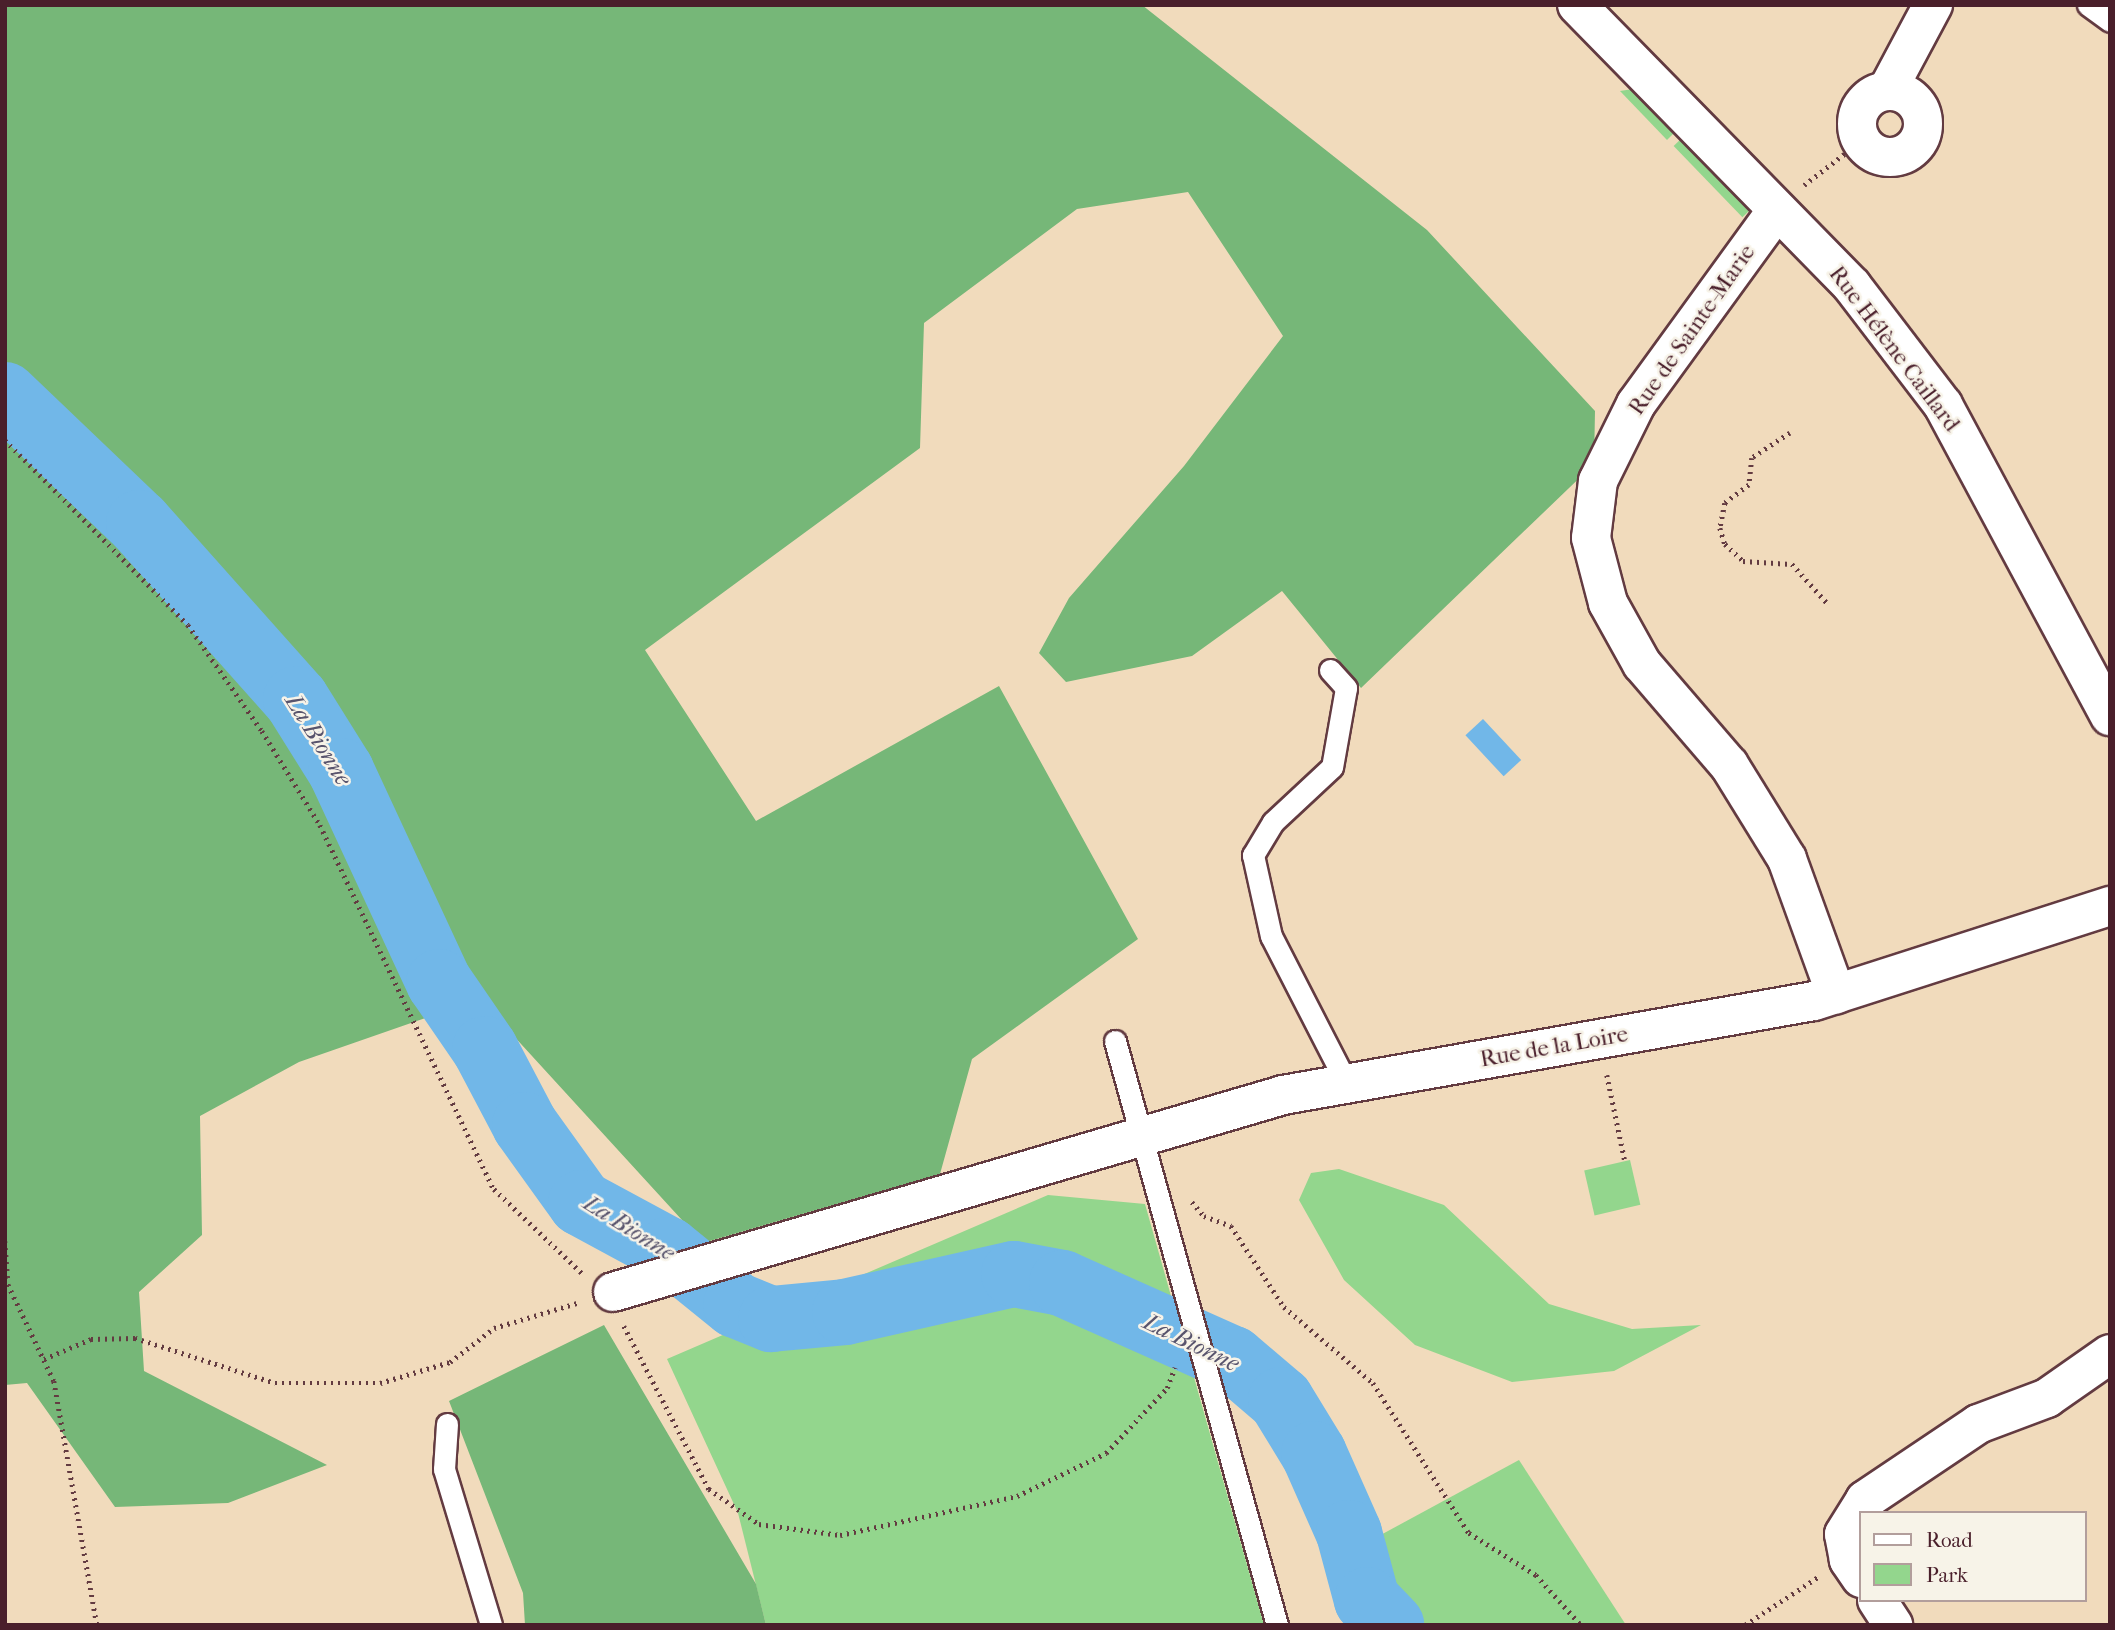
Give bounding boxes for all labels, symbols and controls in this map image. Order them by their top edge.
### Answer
street label: Rue de Sainte-Marie [1623,239,1761,421]
street label: Rue Hélène Caillard [1823,261,1965,437]
water label: La Bionne [279,689,357,791]
street label: Rue de la Loire [1478,1020,1630,1074]
water label: La Bionne [578,1189,680,1267]
water label: La Bionne [1139,1308,1243,1378]
legend [1860,1511,2087,1602]
text: Road [1926,1528,1973,1552]
text: Park [1926,1563,1968,1587]

